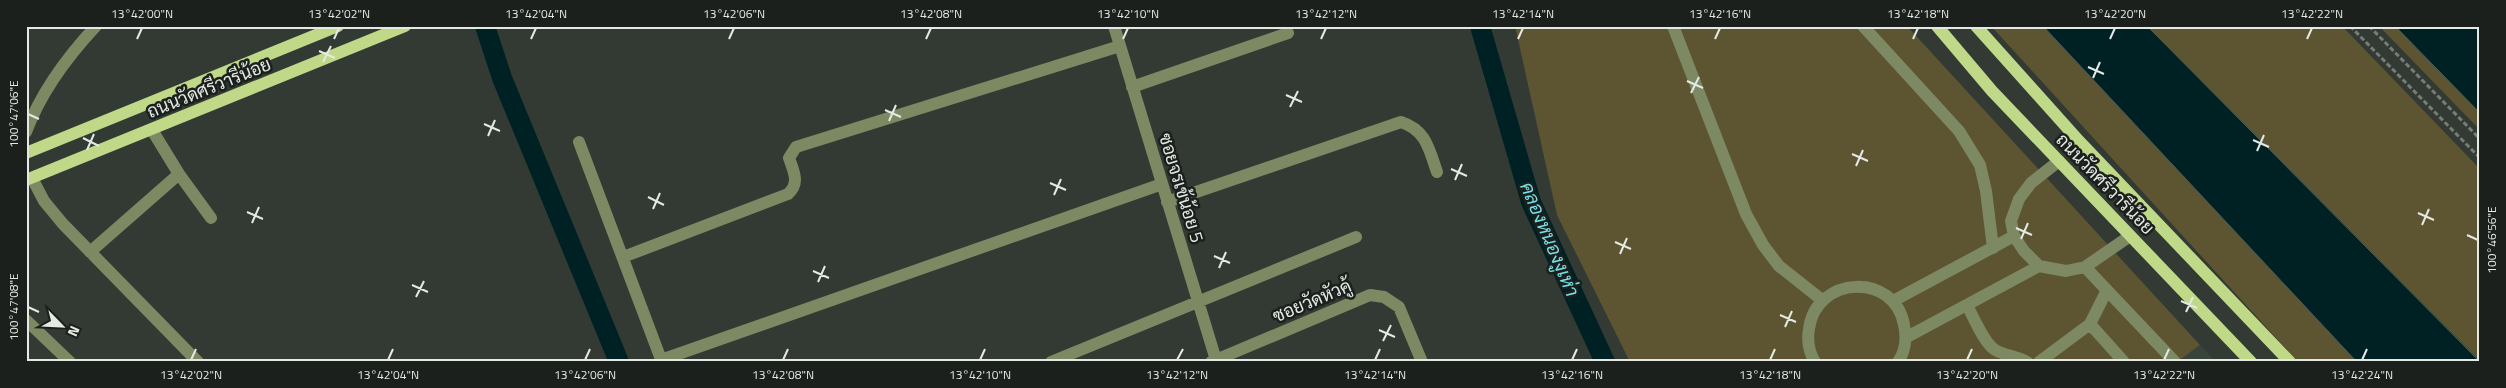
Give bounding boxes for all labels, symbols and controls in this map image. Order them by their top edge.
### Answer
text: 13°42'00"N [111,4,173,23]
text: 13°42'02"N [308,4,370,23]
text: 13°42'04"N [505,4,567,23]
text: 13°42'06"N [703,4,765,23]
text: 13°42'08"N [900,4,962,23]
text: 13°42'10"N [1097,4,1159,23]
text: 13°42'12"N [1295,4,1357,23]
text: 13°42'14"N [1492,4,1554,23]
text: 13°42'16"N [1689,4,1751,23]
text: 13°42'18"N [1887,4,1949,23]
text: 13°42'20"N [2084,4,2146,23]
text: 13°42'22"N [2281,4,2343,23]
street label: ถนนวัดศรีวารีน้อย [143,50,275,125]
text: 100°47'06"E [4,80,23,148]
street label: ถนนวัดศรีวารีน้อย [2050,127,2161,240]
street label: ซอยจรเข้น้อย 5 [1152,130,1211,246]
water label: คลองหนองงูเห่า [1513,177,1588,301]
text: 100°46'56"E [2482,206,2501,274]
street label: ซอยวัดหัวคู้ [1268,272,1356,329]
text: 100°47'08"E [4,273,23,341]
north arrow [38,300,88,350]
text: N [63,323,86,340]
text: 13°42'02"N [160,365,222,384]
text: 13°42'04"N [357,365,419,384]
text: 13°42'06"N [554,365,616,384]
text: 13°42'08"N [752,365,814,384]
text: 13°42'10"N [949,365,1011,384]
text: 13°42'12"N [1146,365,1208,384]
text: 13°42'14"N [1344,365,1406,384]
text: 13°42'16"N [1541,365,1603,384]
text: 13°42'18"N [1739,365,1801,384]
text: 13°42'20"N [1936,365,1998,384]
text: 13°42'22"N [2133,365,2195,384]
text: 13°42'24"N [2331,365,2393,384]

